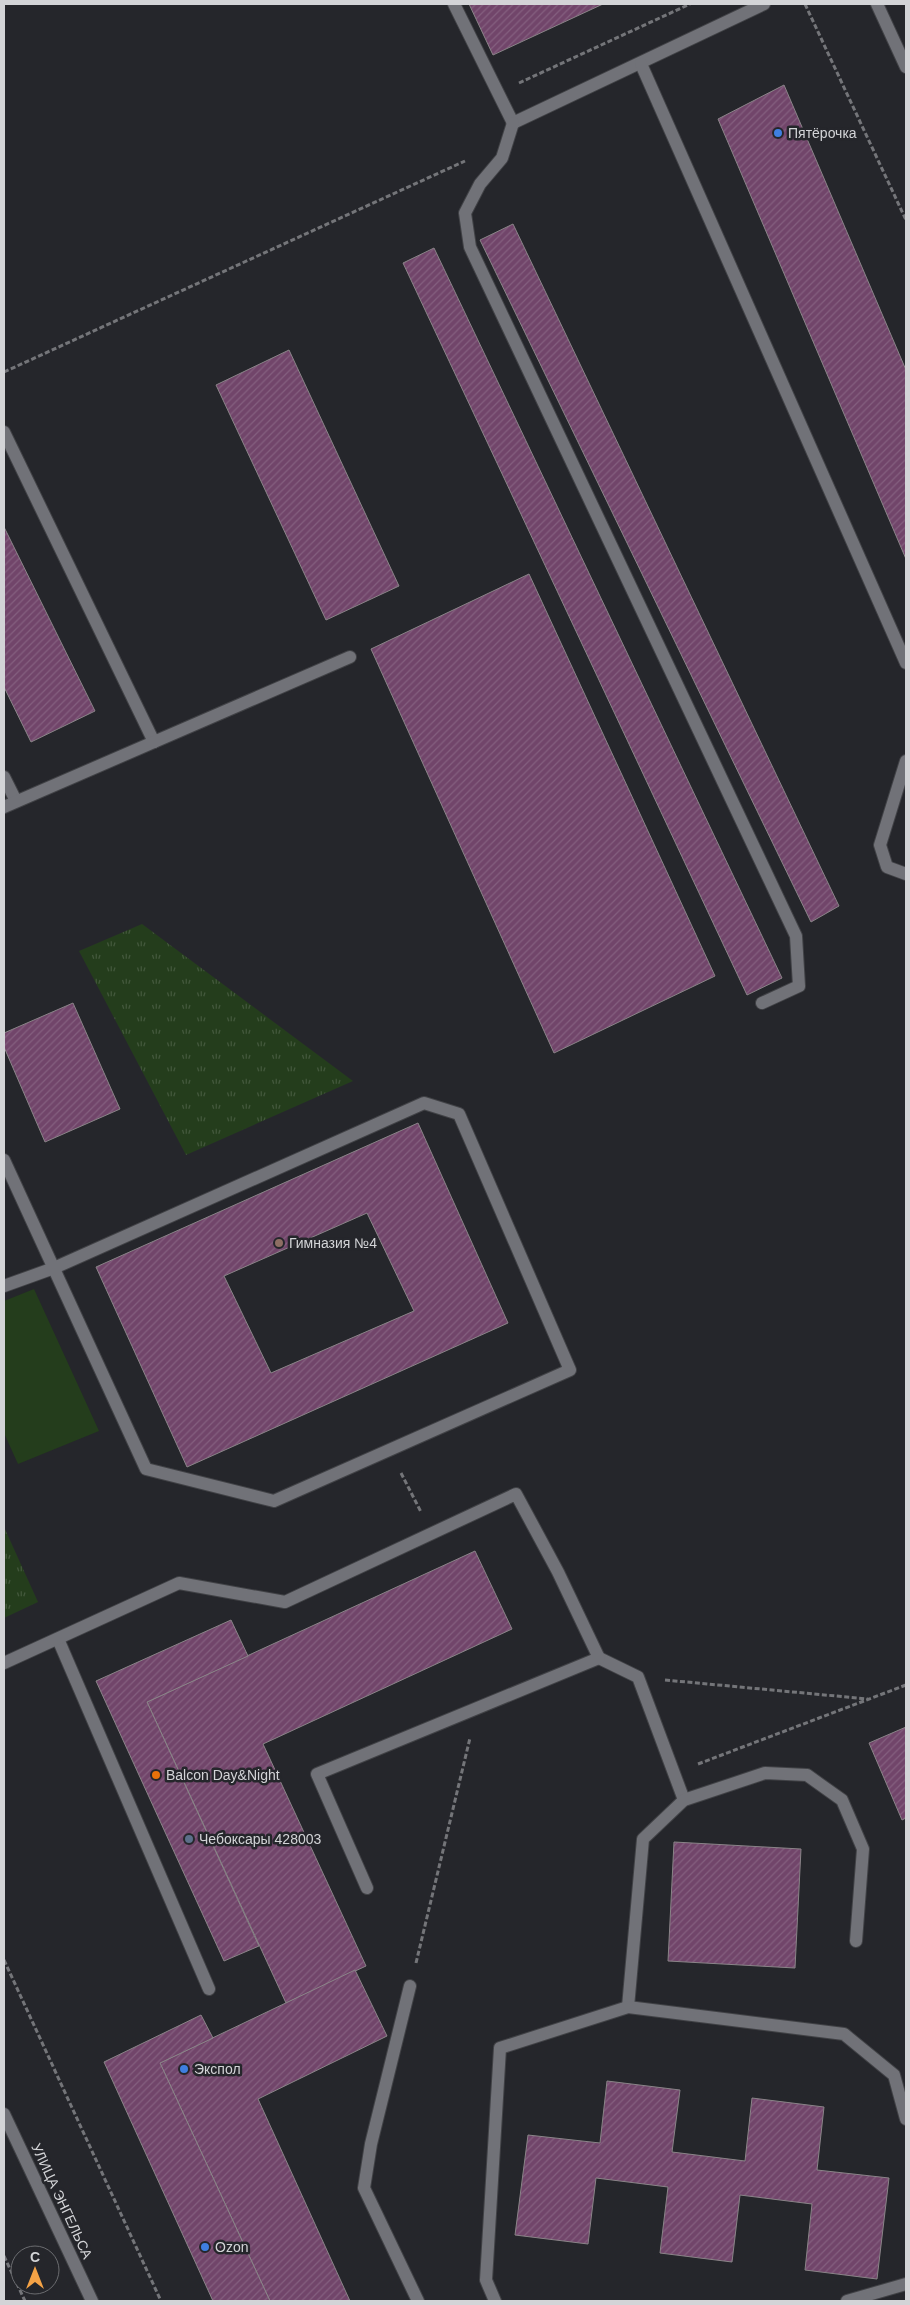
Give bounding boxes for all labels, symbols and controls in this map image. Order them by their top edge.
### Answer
place label: Пятёрочка [788,125,857,141]
marker: Пятёрочка [772,127,784,139]
place label: Гимназия №4 [289,1235,377,1251]
marker: Гимназия №4 [273,1237,285,1249]
place label: Balcon Day&Night [166,1767,280,1783]
marker: Balcon Day&Night [150,1769,162,1781]
place label: Чебоксары 428003 [199,1831,322,1847]
marker: Чебоксары 428003 [183,1833,195,1845]
place label: Экспол [194,2061,241,2077]
marker: Экспол [178,2063,190,2075]
street label: УЛИЦА ЭНГЕЛЬСА [28,2141,96,2261]
place label: Ozon [215,2239,248,2255]
marker: Ozon [199,2241,211,2253]
north arrow [10,2245,60,2295]

